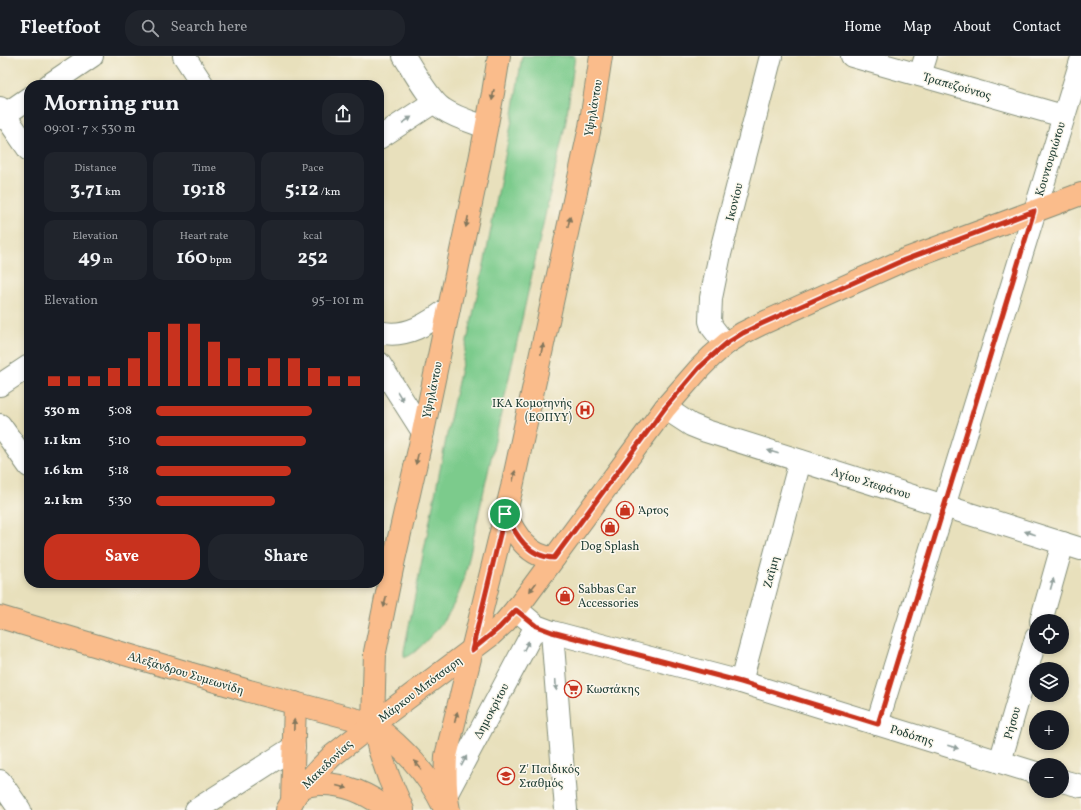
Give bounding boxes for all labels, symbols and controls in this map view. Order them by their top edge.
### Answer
search box [125,10,405,46]
text: Fleetfoot [20,15,101,41]
icon: search [139,17,161,39]
text: Search here [171,17,247,38]
text: Home [844,18,881,37]
text: Map [903,18,931,37]
text: About [953,18,991,37]
text: Contact [1013,18,1061,37]
street label: Τραπεζούντος [920,70,993,104]
street label: Υψηλάντου [581,78,607,138]
one-way arrow [489,88,495,101]
text: Morning run [44,89,179,120]
button: share [322,93,364,135]
one-way arrow [402,116,412,124]
text: 09:01 · 7 × 530 m [44,120,136,138]
street label: Κουντουριώτου [1032,120,1070,198]
text: Distance [74,161,116,176]
text: Time [192,161,216,176]
text: Pace [302,161,324,176]
text: 3.71 [70,176,103,204]
text: 19:18 [182,176,226,204]
text: 5:12 [285,176,319,204]
street label: Ικονίου [723,181,747,223]
text: km [103,185,121,200]
text: /km [319,185,341,200]
one-way arrow [464,216,470,228]
one-way arrow [567,216,573,228]
text: Elevation [72,229,118,244]
text: Heart rate [180,229,228,244]
text: kcal [303,229,322,244]
text: 49 [78,244,101,272]
text: 160 [176,244,208,272]
text: 252 [297,244,328,272]
text: m [101,253,113,268]
text: bpm [208,253,232,268]
text: Elevation [44,292,98,310]
text: 95–101 m [312,292,364,310]
one-way arrow [539,343,545,355]
street label: Υψηλάντου [419,360,447,420]
one-way arrow [396,391,404,401]
place label: ΙΚΑ Κομοτηνής (ΕΟΠΥΥ) [492,396,573,426]
hospital icon: ΙΚΑ Κομοτηνής (ΕΟΠΥΥ) [575,400,595,420]
text: 530 m [44,402,80,420]
text: 5:08 [108,402,132,420]
text: 1.1 km [44,432,81,450]
text: 5:10 [108,432,130,450]
one-way arrow [766,449,778,455]
one-way arrow [414,453,420,465]
text: 1.6 km [44,462,83,480]
text: 5:18 [108,462,129,480]
street label: Αγίου Στεφάνου [829,464,913,504]
one-way arrow [512,470,518,482]
text: 2.1 km [44,492,83,510]
text: 5:30 [108,492,132,510]
pin [488,497,522,531]
shop icon: Άρτος [615,500,635,520]
icon: arrive [494,503,516,525]
place label: Άρτος [638,503,669,519]
shop icon: Dog Splash [600,517,620,537]
one-way arrow [1024,530,1036,536]
button: Save [44,534,200,580]
button: Share [208,534,364,580]
place label: Dog Splash [581,539,639,555]
street label: Ζαΐμη [760,554,784,590]
one-way arrow [1049,577,1055,590]
one-way arrow [528,581,537,592]
place label: Sabbas Car Accessories [578,582,639,612]
shop icon: Sabbas Car Accessories [555,586,575,606]
one-way arrow [381,596,387,608]
map controls [1029,614,1069,798]
button: locate [1029,614,1069,654]
one-way arrow [522,640,529,652]
street label: Αλεξάνδρου Συμεωνίδη [126,649,246,699]
street label: Μάρκου Μπότσαρη [375,653,466,727]
button: layers [1029,662,1069,702]
one-way arrow [553,679,560,691]
supermarket icon: Κωστάκης [563,679,583,699]
street label: Δημοκρίτου [470,681,513,742]
place label: Κωστάκης [586,682,640,698]
street label: Ρήσου [1001,705,1025,741]
one-way arrow [453,710,459,723]
button: + [1029,710,1069,750]
one-way arrow [291,718,297,731]
street label: Ροδόπης [888,722,936,750]
street label: Μακεδονίας [299,737,356,793]
one-way arrow [947,744,959,750]
one-way arrow [461,755,468,767]
button: − [1029,758,1069,798]
one-way arrow [413,760,422,771]
place label: Ζ' Παιδικός Σταθμός [519,762,580,792]
school or university icon: Ζ' Παιδικός Σταθμός [496,766,516,786]
one-way arrow [336,784,349,790]

